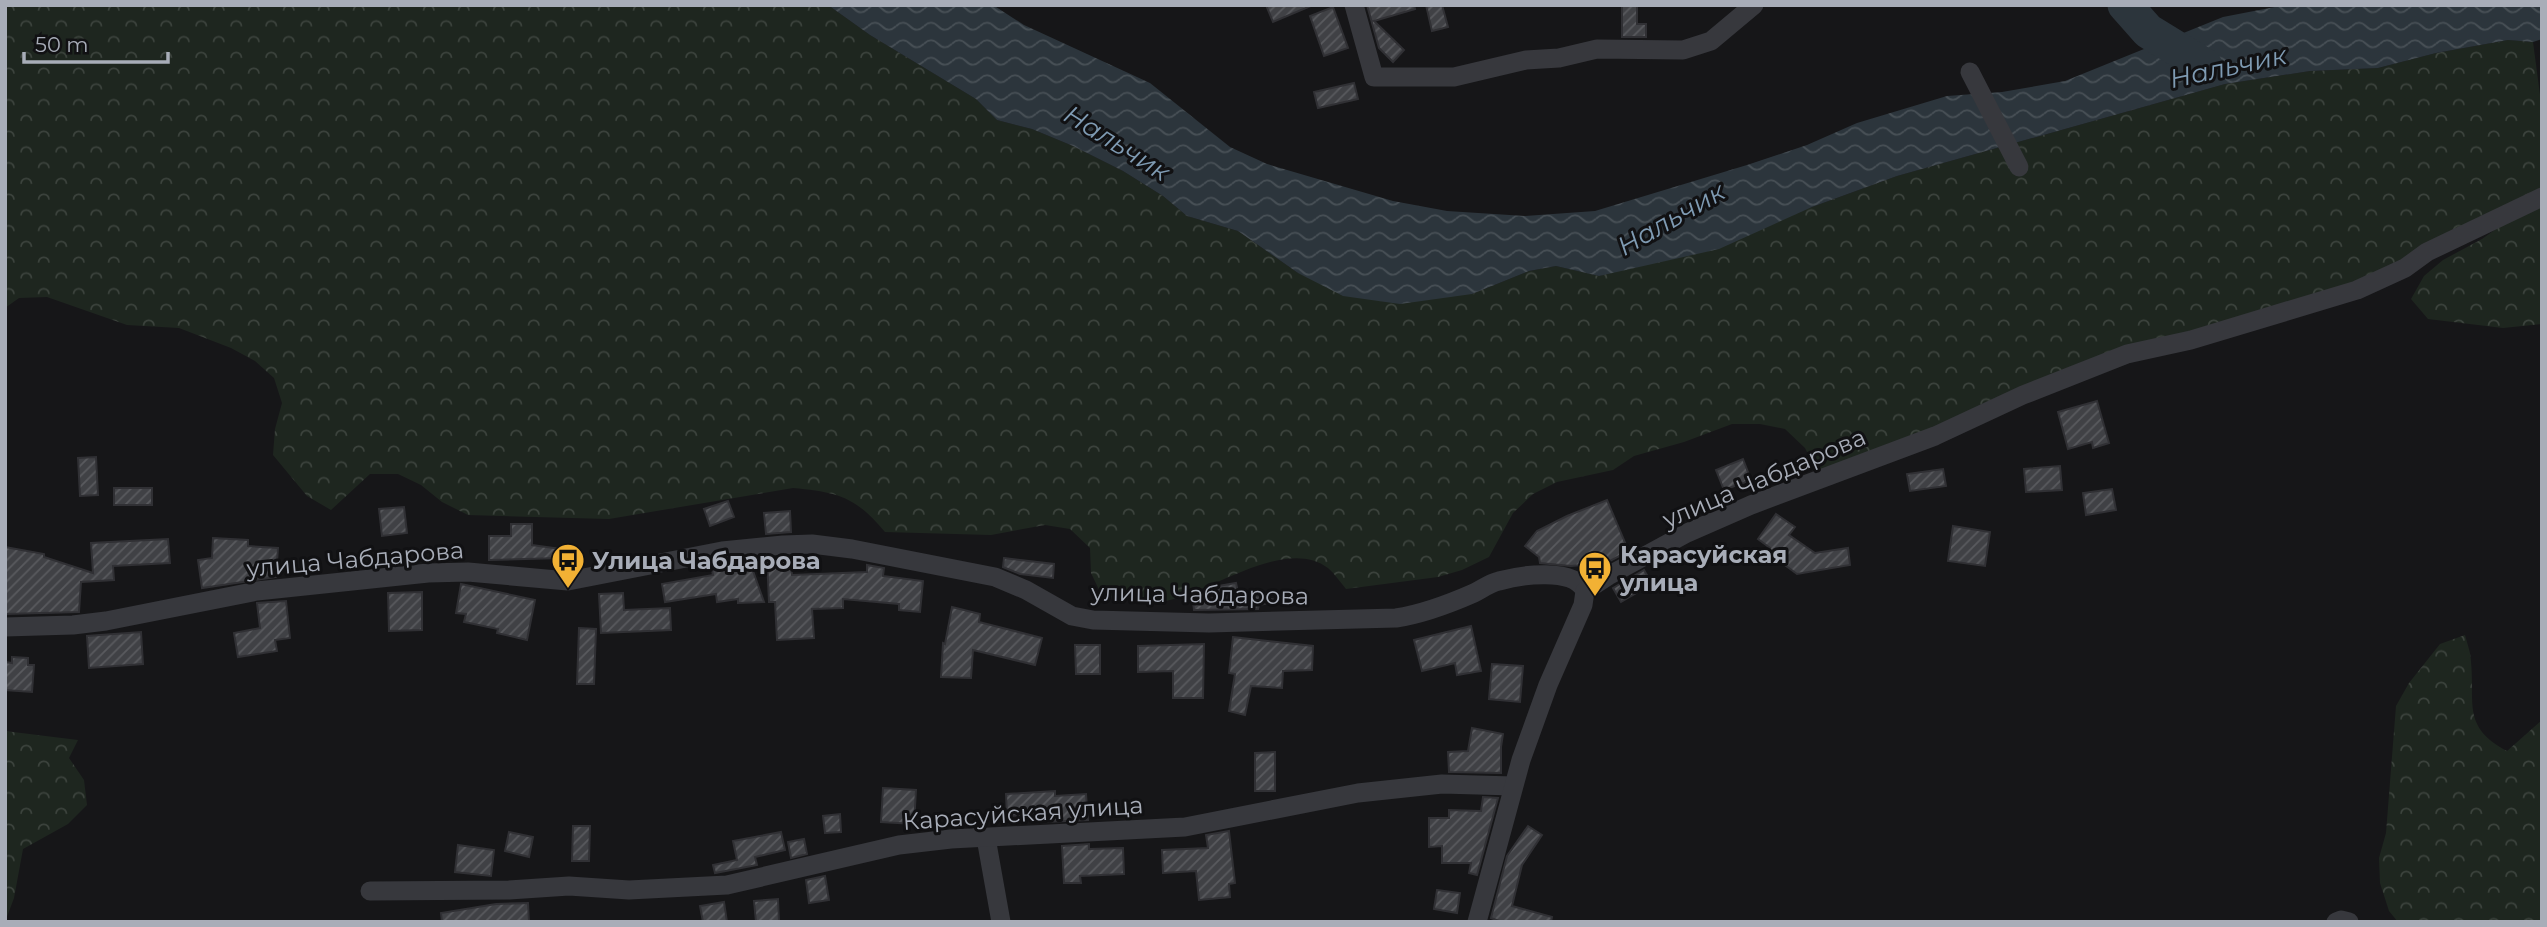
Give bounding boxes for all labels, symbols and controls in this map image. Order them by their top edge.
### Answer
scale bar [24,21,168,65]
text: 50 m [35,32,89,57]
water label: Нальчик [2167,39,2290,95]
water label: Нальчик [1058,98,1177,189]
water label: Нальчик [1612,175,1731,263]
street label: улица Чабдарова [1657,422,1870,534]
street label: улица Чабдарова [244,535,465,583]
place label: Карасуйская улица [1619,540,1787,597]
bus stop icon: Улица Чабдарова [549,541,587,590]
place label: Улица Чабдарова [592,546,821,575]
bus stop icon: Карасуйская улица [1576,549,1614,598]
street label: улица Чабдарова [1090,578,1309,610]
street label: Карасуйская улица [902,790,1144,836]

